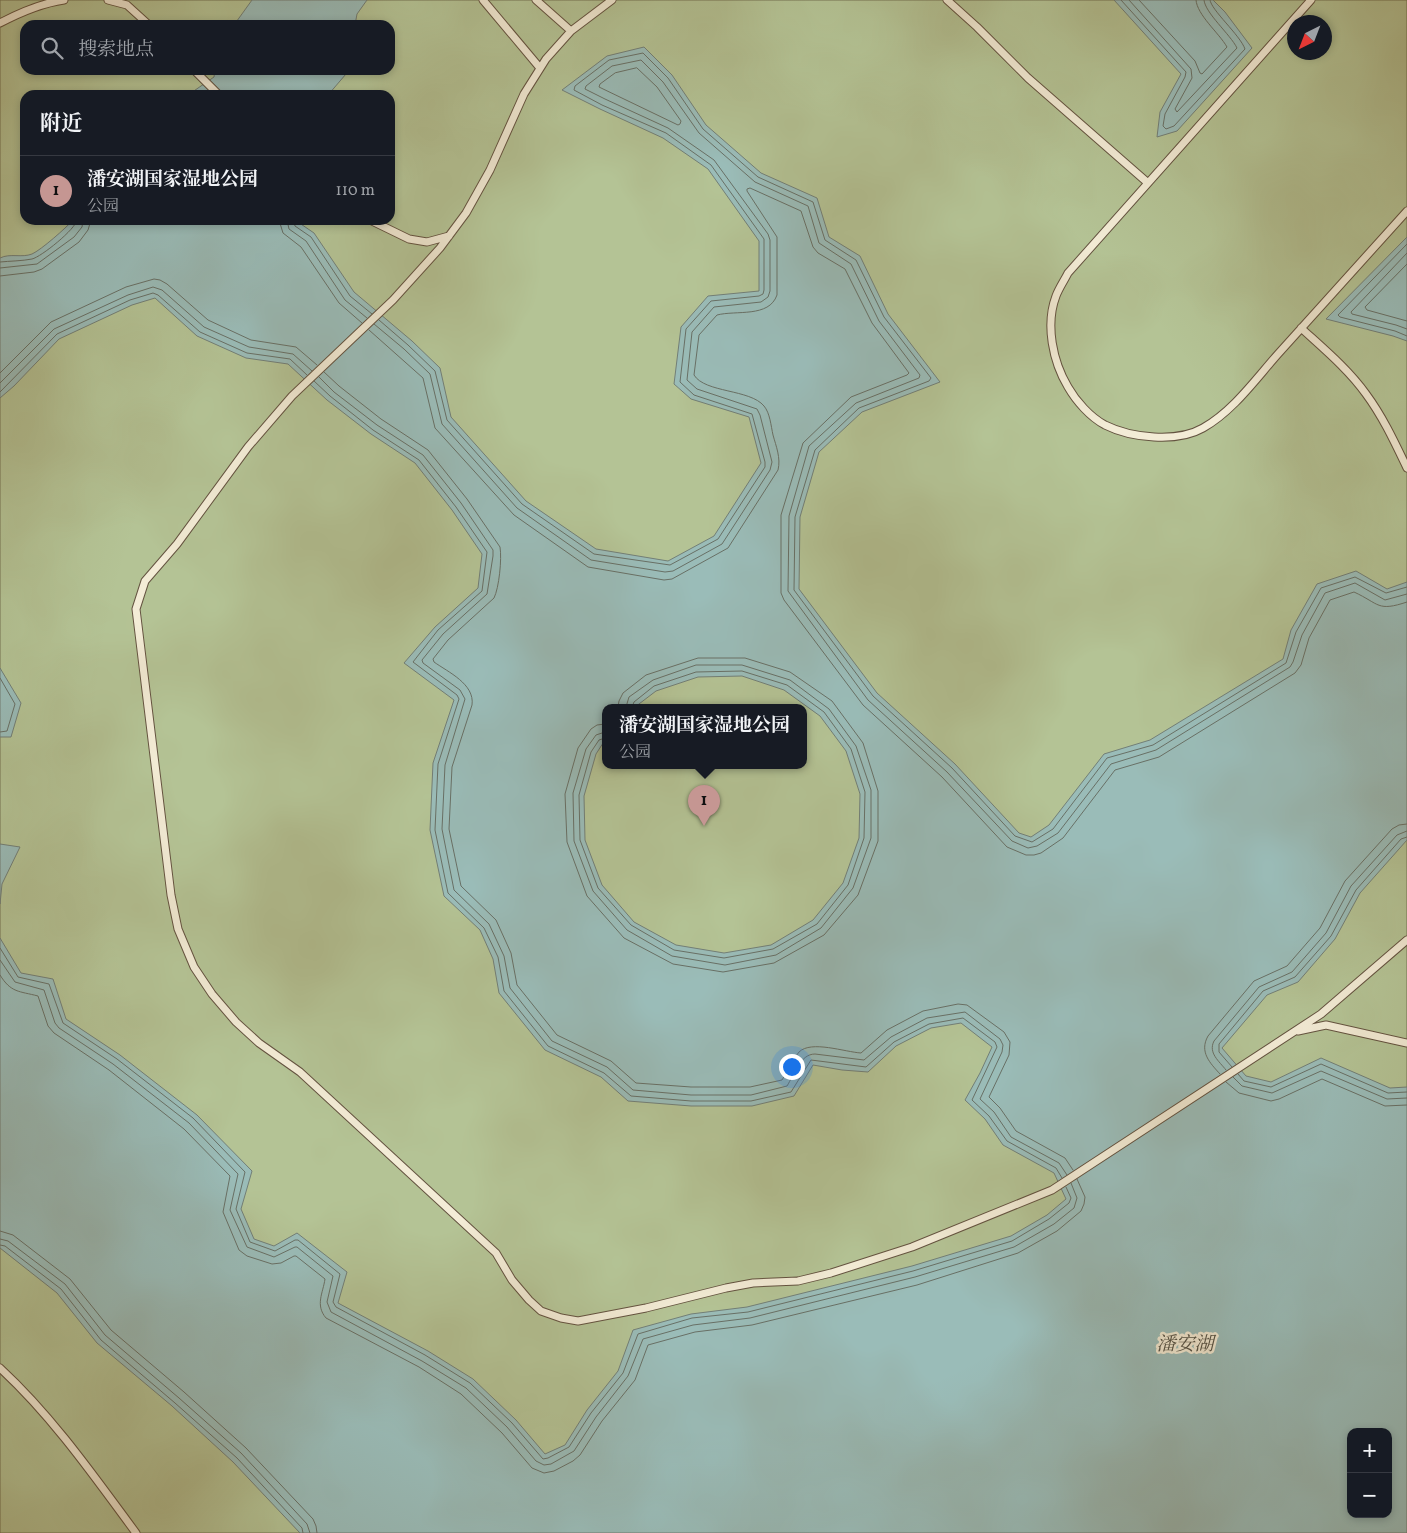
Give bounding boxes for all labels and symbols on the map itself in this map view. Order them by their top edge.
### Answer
north arrow [1287,15,1332,60]
pin: 1 [688,785,720,826]
your location [779,1054,805,1080]
water label: 潘安湖 [1156,1332,1216,1358]

